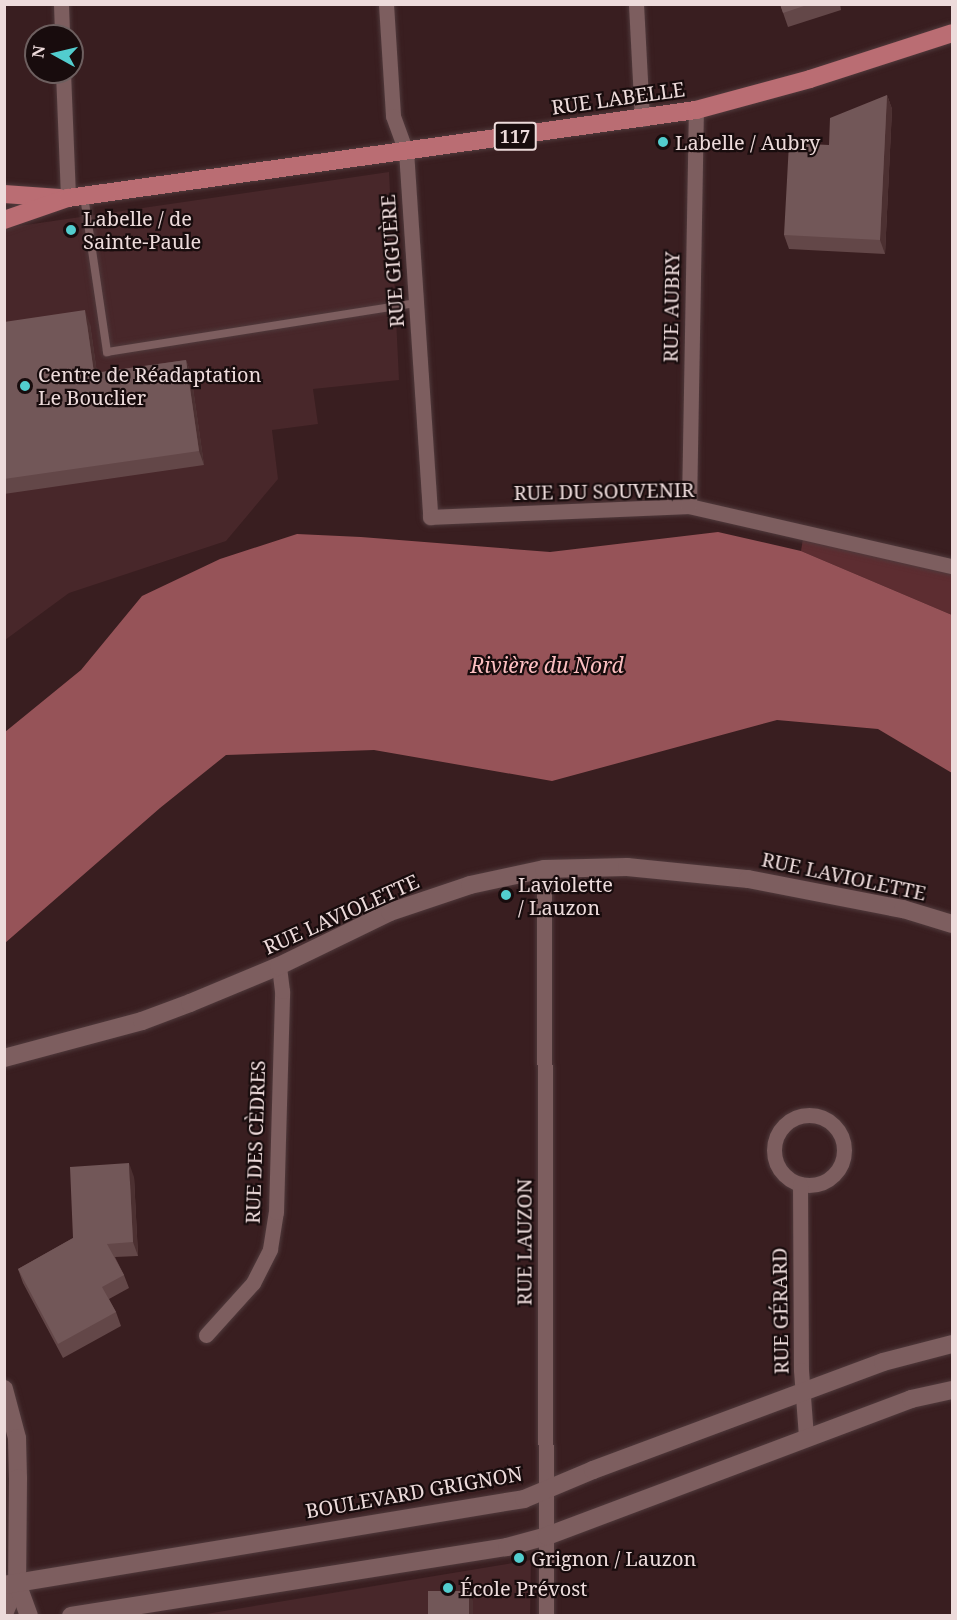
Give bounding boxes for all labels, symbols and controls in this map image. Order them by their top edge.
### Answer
north arrow [24,24,84,84]
text: N [26,44,50,60]
street label: RUE LABELLE [550,77,686,119]
road number: 117 [492,121,538,151]
place label: Labelle / Aubry [675,130,820,154]
marker: Labelle / Aubry [656,135,670,149]
street label: RUE GIGUÈRE [375,194,409,328]
place label: Labelle / de Sainte-Paule [83,207,201,254]
marker: Labelle / de Sainte-Paule [64,223,78,237]
street label: RUE AUBRY [658,251,684,363]
place label: Centre de Réadaptation Le Bouclier [38,362,261,409]
marker: Centre de Réadaptation Le Bouclier [16,377,34,395]
street label: RUE DU SOUVENIR [513,477,695,505]
water label: Rivière du Nord [470,652,624,678]
street label: RUE LAVIOLETTE [760,847,928,905]
street label: RUE LAVIOLETTE [260,869,422,959]
place label: Laviolette / Lauzon [518,872,613,919]
marker: Laviolette / Lauzon [499,888,513,902]
street label: RUE DES CÈDRES [240,1060,270,1224]
street label: RUE LAUZON [512,1178,536,1306]
street label: RUE GÉRARD [767,1248,793,1374]
street label: BOULEVARD GRIGNON [304,1461,524,1523]
place label: Grignon / Lauzon [531,1546,696,1570]
marker: Grignon / Lauzon [512,1551,526,1565]
place label: École Prévost [460,1576,587,1600]
marker: École Prévost [441,1581,455,1595]

